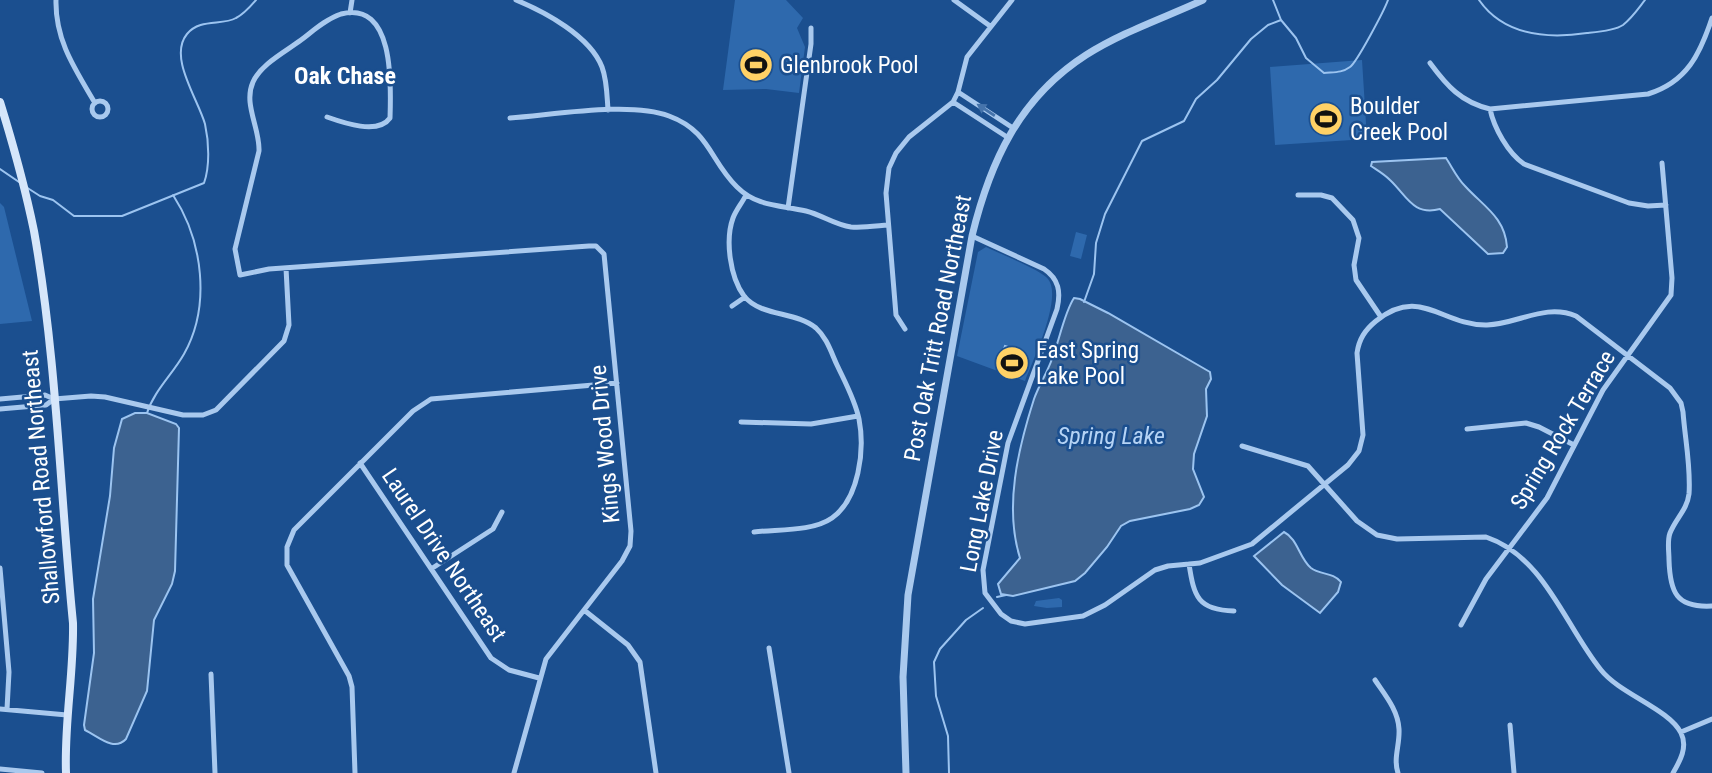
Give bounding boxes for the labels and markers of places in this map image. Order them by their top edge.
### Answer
sports icon: Glenbrook Pool [737,46,775,84]
place label: Glenbrook Pool [780,52,919,79]
place label: Boulder Creek Pool [1350,93,1448,146]
sports icon: Boulder Creek Pool [1307,100,1345,138]
place label: East Spring Lake Pool [1036,337,1139,390]
sports icon: East Spring Lake Pool [993,344,1031,382]

